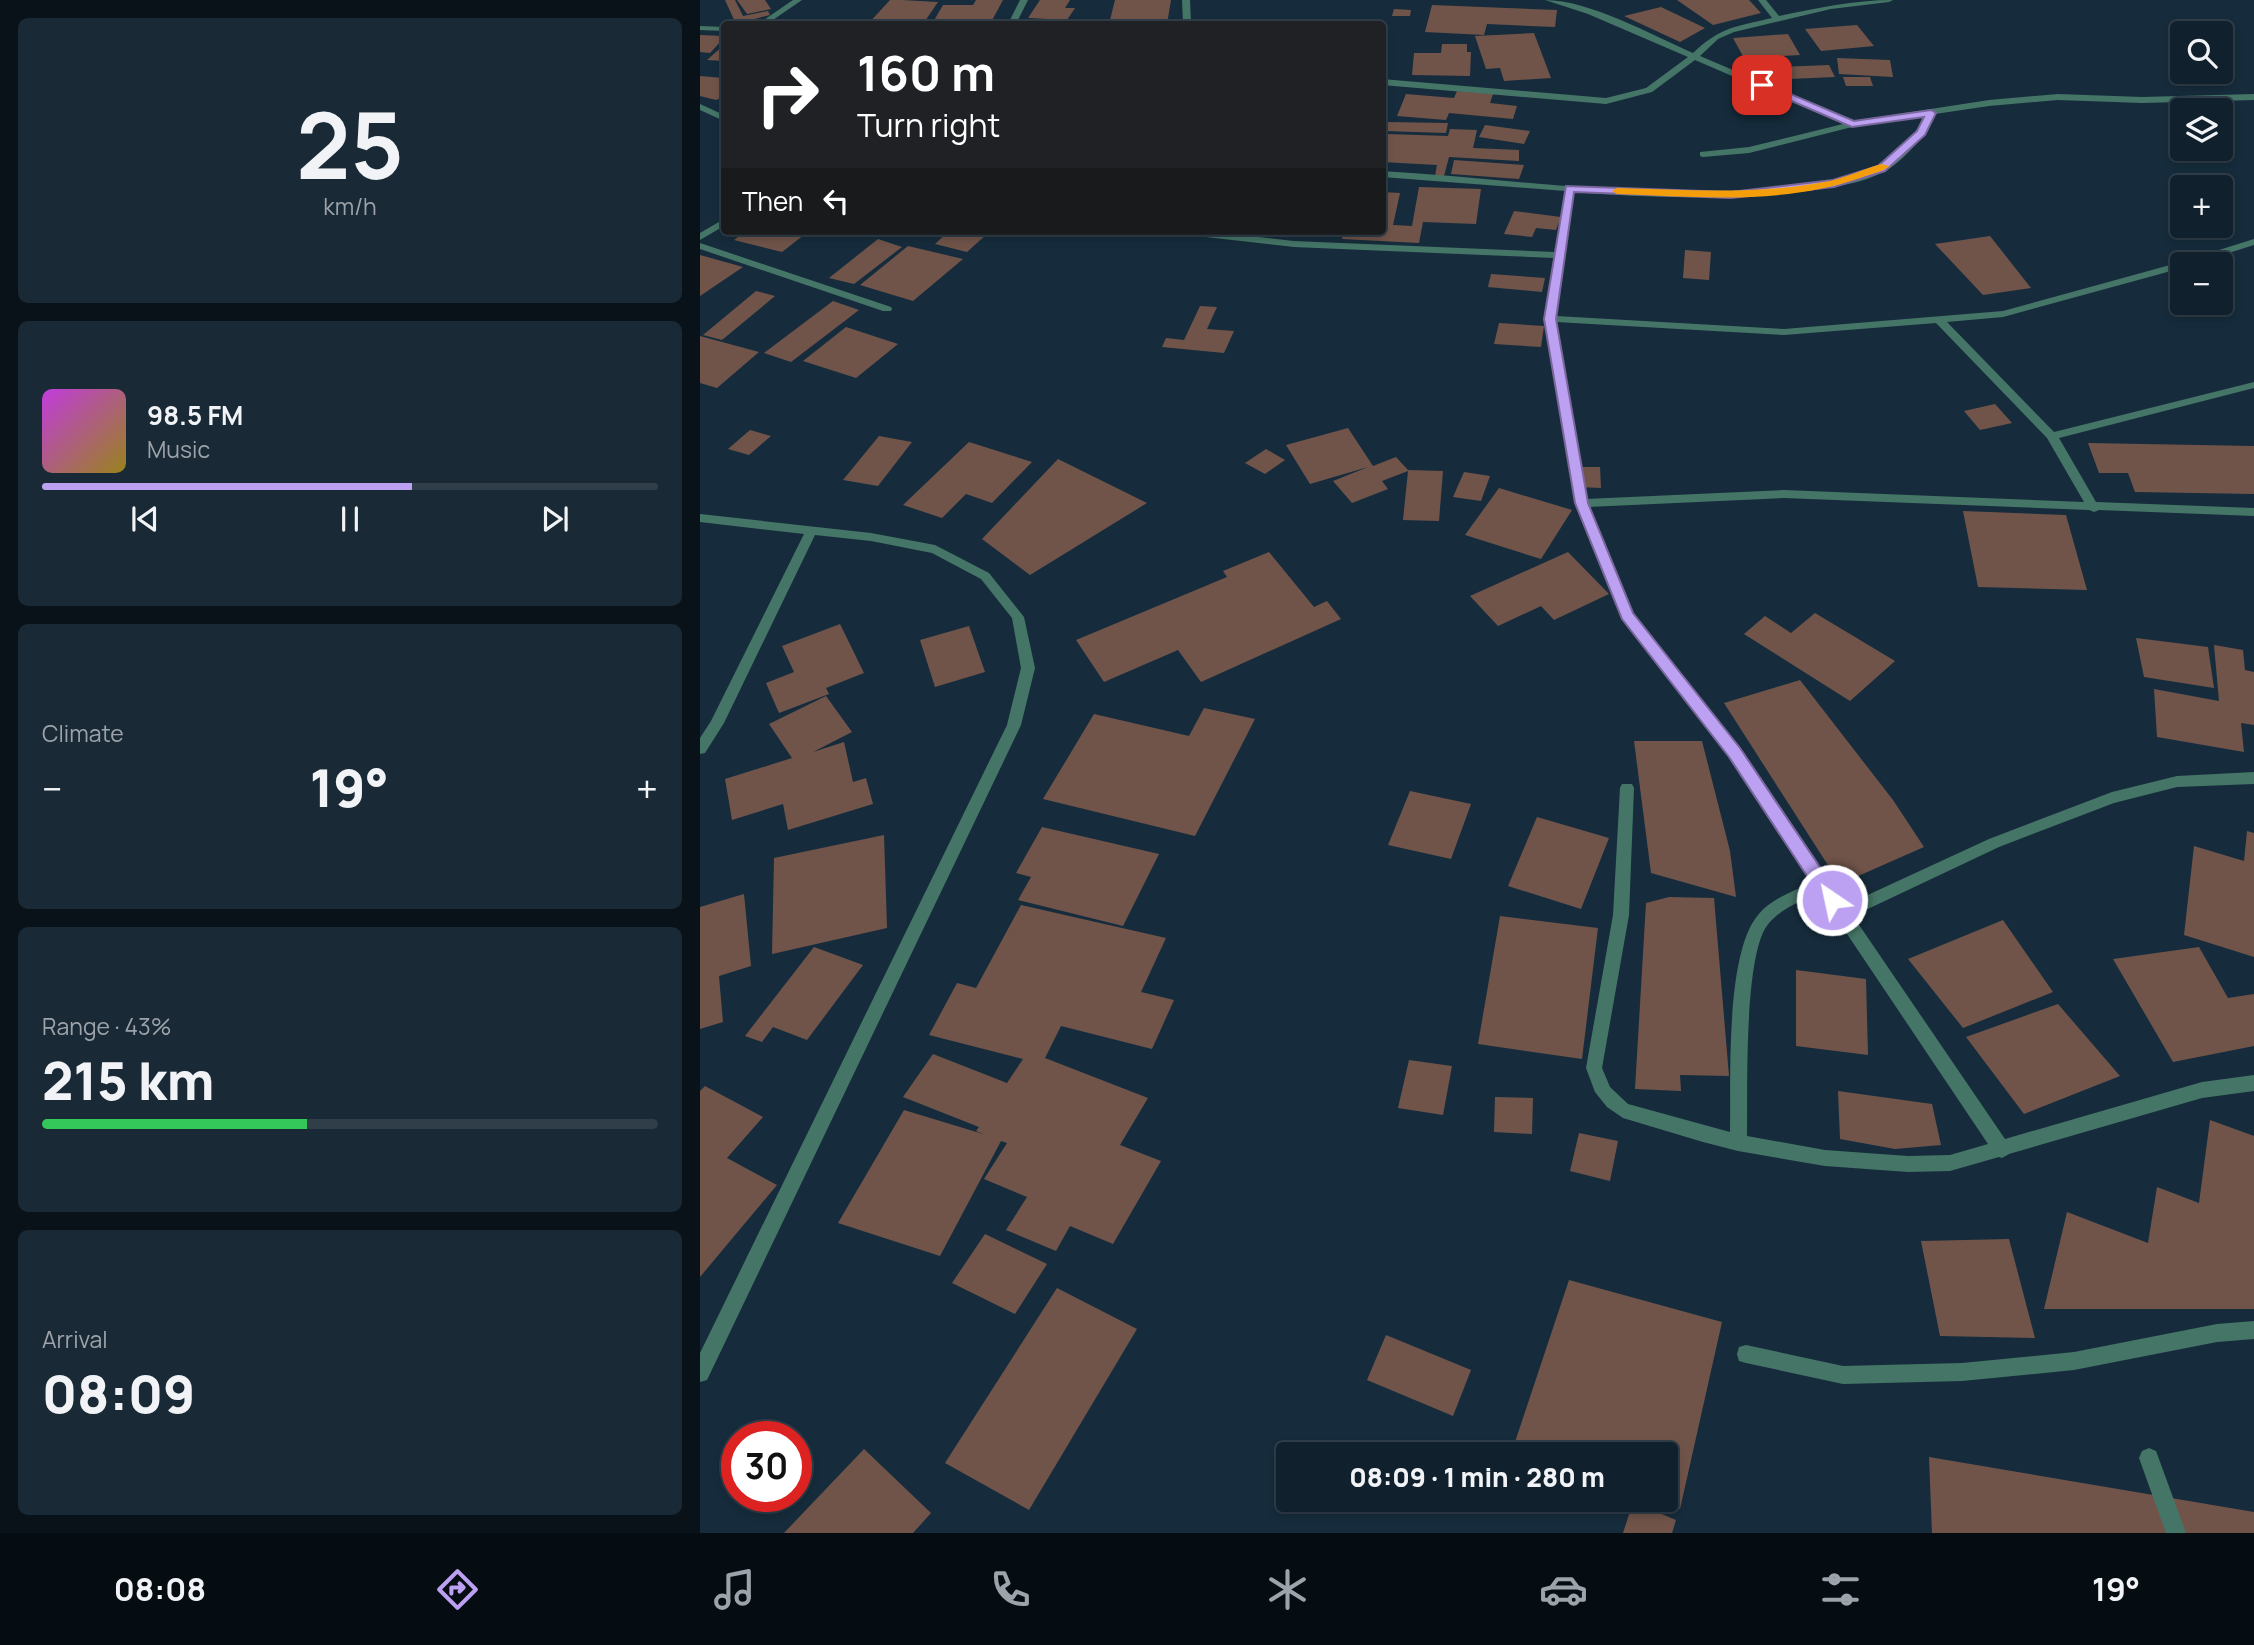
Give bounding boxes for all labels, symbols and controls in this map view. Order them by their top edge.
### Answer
map controls [2170,21,2233,315]
button: search [2170,21,2233,84]
text: 160 m [857,39,995,106]
icon: right [742,49,833,140]
pin [1732,55,1792,115]
icon: arrive [1743,66,1781,104]
text: 25 [296,82,404,206]
button: layers [2170,98,2233,161]
text: Turn right [857,103,1000,147]
button: + [2170,175,2233,238]
icon: left [817,182,855,220]
text: Then [742,183,803,219]
text: km/h [323,190,377,222]
button: − [2170,252,2233,315]
text: 98.5 FM [147,397,243,433]
text: Music [147,433,210,465]
icon: previous [126,500,164,538]
icon: pause [331,500,369,538]
icon: next [536,500,574,538]
text: Climate [42,717,124,749]
text: 19° [310,752,389,823]
text: − [42,762,63,814]
text: + [636,762,658,814]
position arrow [1795,863,1869,937]
text: Range · 43% [42,1010,171,1042]
text: 215 km [42,1045,214,1116]
text: Arrival [42,1323,108,1355]
text: 08:09 [42,1358,195,1429]
speed limit sign: 30 [721,1421,812,1512]
text: 08:09 · 1 min · 280 m [1349,1459,1605,1495]
icon: directions [433,1565,482,1614]
icon: music [710,1565,759,1614]
icon: phone [986,1565,1035,1614]
icon: climate [1263,1565,1312,1614]
icon: car [1539,1565,1588,1614]
icon: filters [1816,1565,1865,1614]
text: 08:08 [114,1567,206,1611]
text: 19° [2092,1567,2140,1611]

